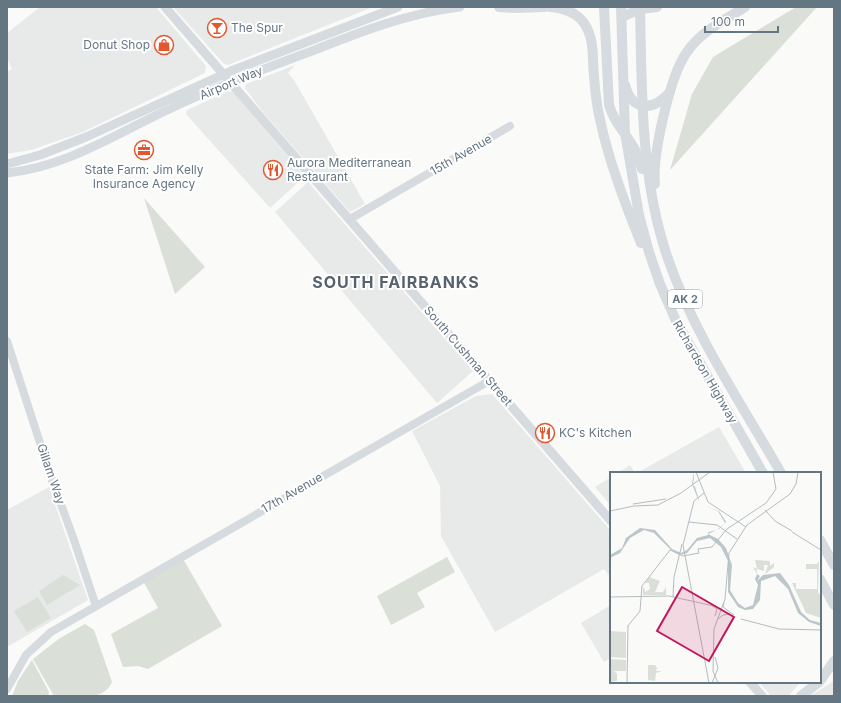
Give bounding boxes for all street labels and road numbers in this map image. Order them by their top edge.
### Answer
street label: Airport Way [197,62,265,103]
street label: 15th Avenue [427,131,494,178]
road number: AK 2 [668,290,702,308]
street label: South Cushman Street [421,303,516,409]
street label: Richardson Highway [670,318,741,426]
street label: Gillam Way [34,442,69,506]
street label: 17th Avenue [258,469,325,516]

